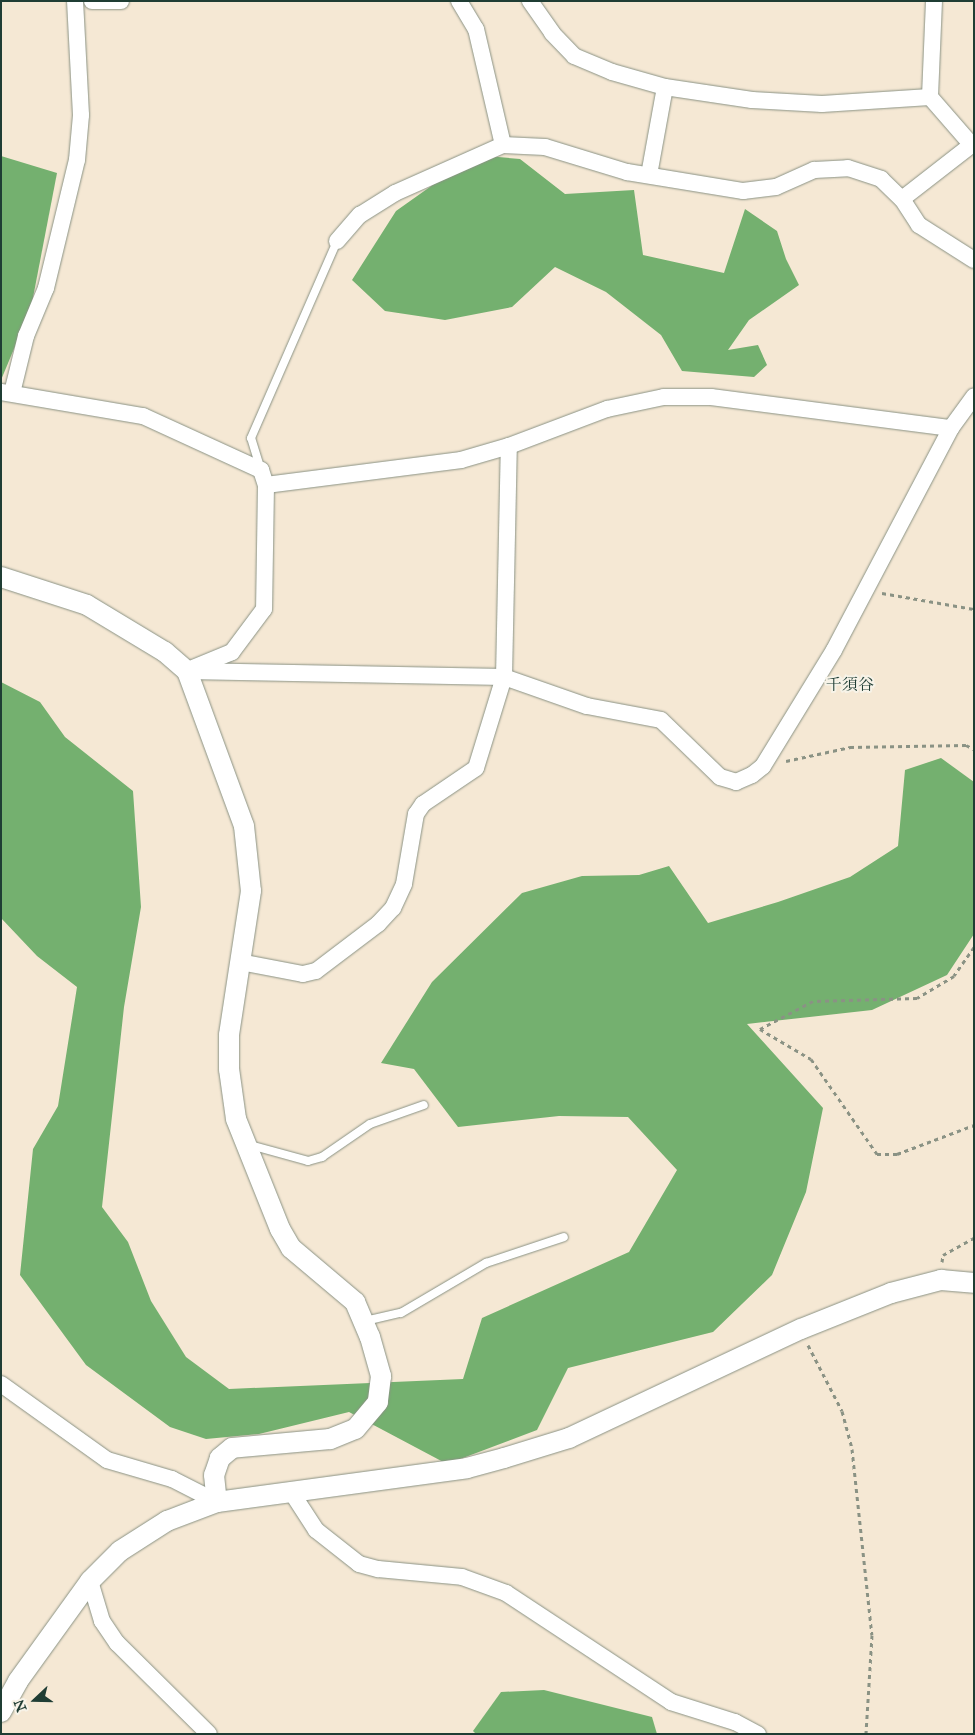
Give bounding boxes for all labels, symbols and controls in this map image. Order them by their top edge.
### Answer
district label: 千須谷 [826,675,874,695]
north arrow [10,1675,60,1725]
text: N [10,1697,31,1714]

